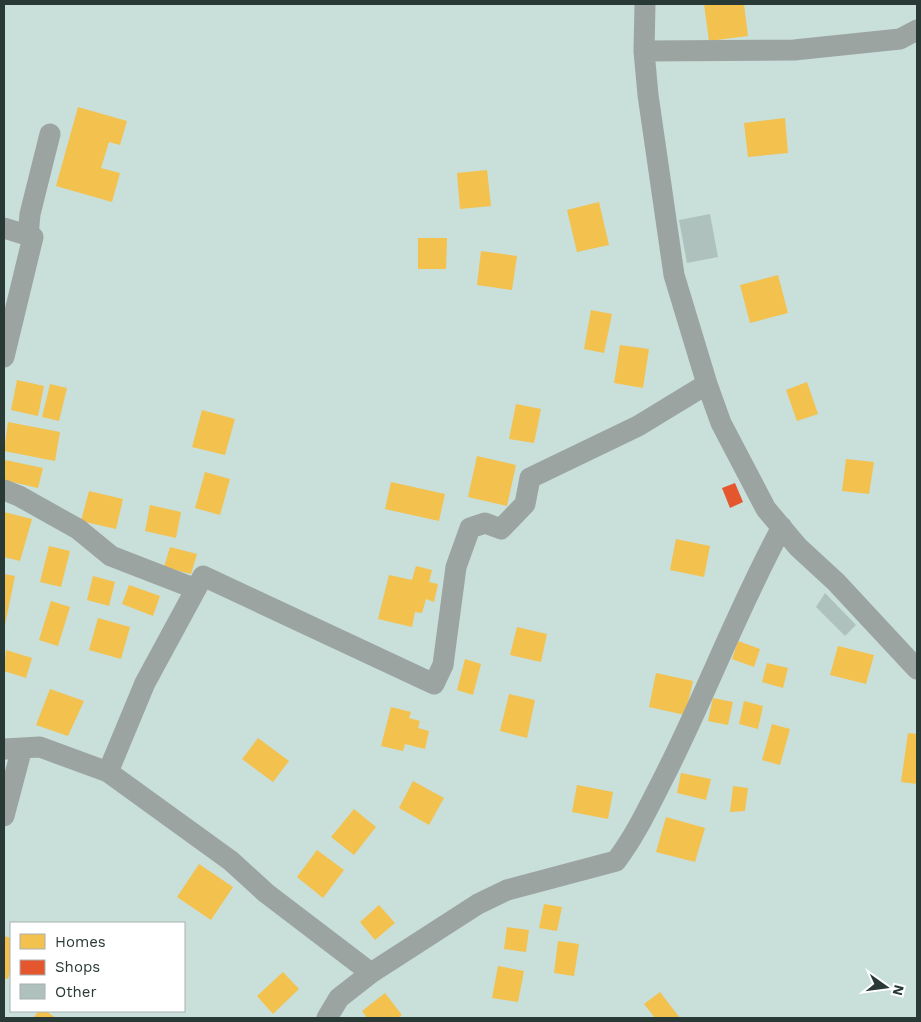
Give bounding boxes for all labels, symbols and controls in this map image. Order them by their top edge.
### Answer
legend [10,922,185,1012]
text: Homes [55,933,106,951]
text: Shops [55,958,100,976]
north arrow [861,962,911,1012]
text: Other [55,983,97,1001]
text: N [890,983,908,997]

